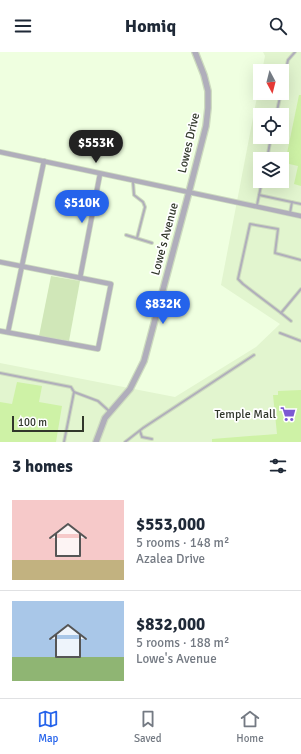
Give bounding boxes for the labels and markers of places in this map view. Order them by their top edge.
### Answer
pin: $553K [68,130,124,164]
pin: $510K [54,190,110,224]
pin: $832K [135,291,191,325]
supermarket icon: Temple Mall [279,405,297,423]
place label: Temple Mall [214,407,276,422]

